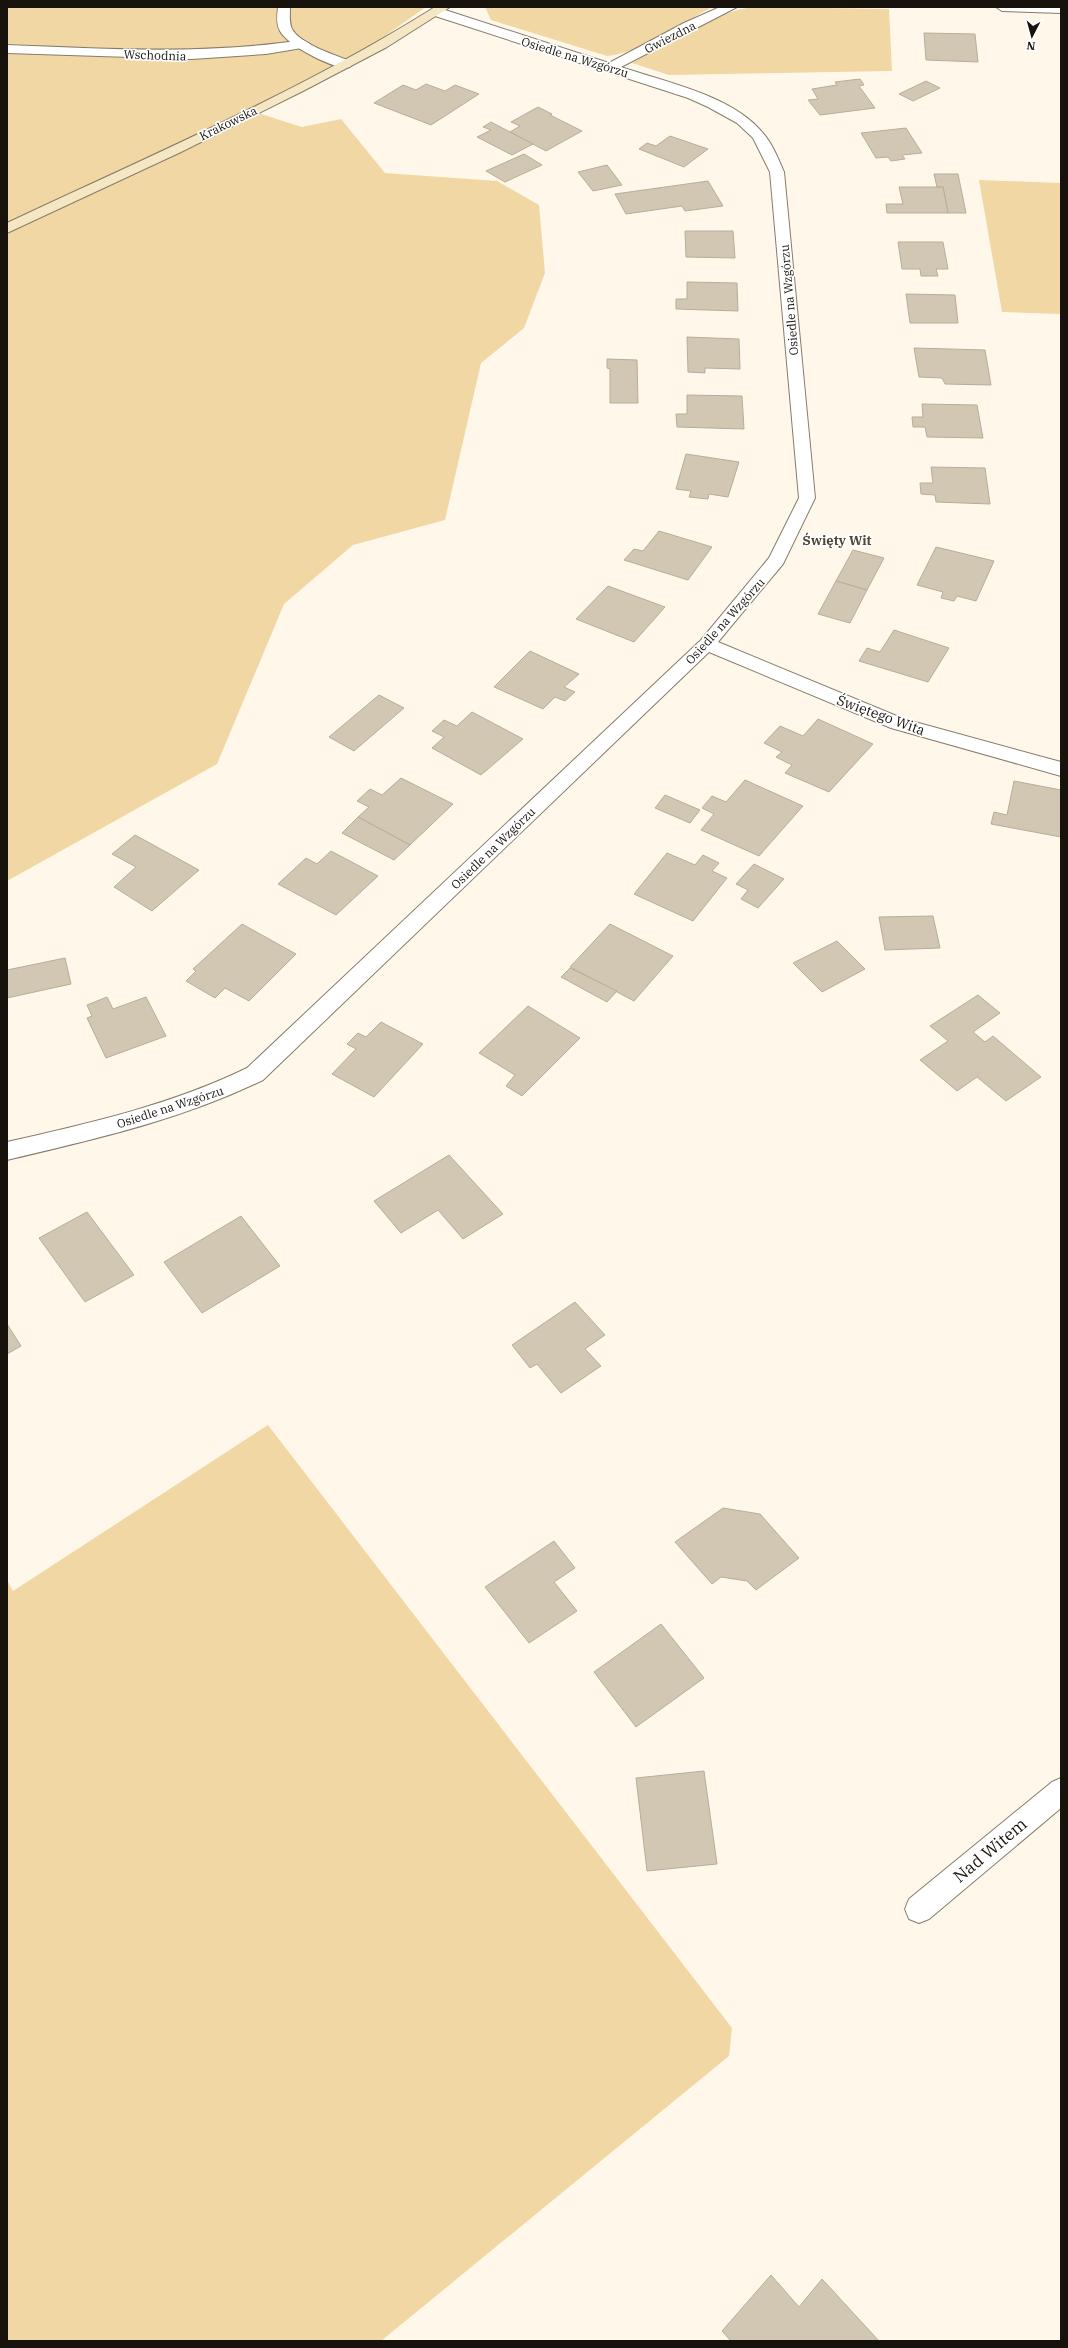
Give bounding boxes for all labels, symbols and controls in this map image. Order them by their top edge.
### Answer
north arrow [1012,16,1052,56]
street label: Gwiezdna [642,17,699,56]
street label: Osiedle na Wzgórzu [520,34,631,81]
text: N [1026,38,1036,53]
street label: Wschodnia [123,46,187,64]
street label: Krakowska [197,102,260,143]
street label: Osiedle na Wzgórzu [777,243,801,356]
district label: Święty Wit [803,532,872,549]
street label: Osiedle na Wzgórzu [682,574,768,667]
street label: Świętego Wita [834,690,928,739]
street label: Osiedle na Wzgórzu [448,804,539,892]
street label: Osiedle na Wzgórzu [115,1083,226,1131]
street label: Nad Witem [949,1813,1031,1887]

